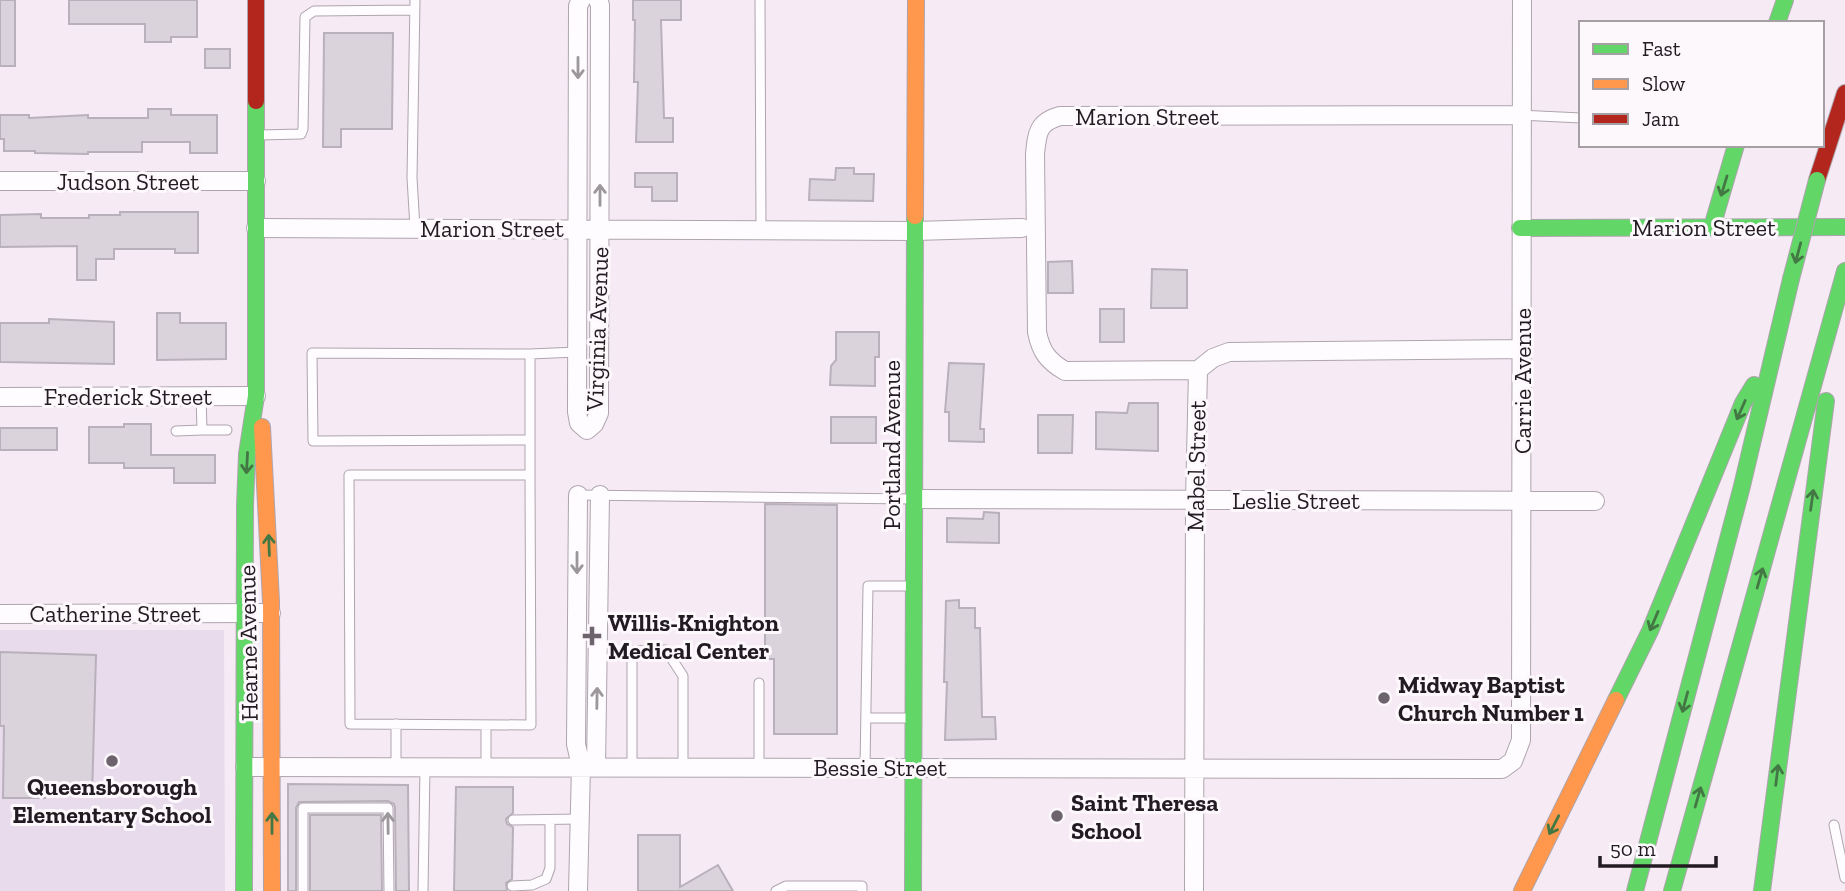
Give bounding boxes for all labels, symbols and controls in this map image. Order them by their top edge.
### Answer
legend [1579,21,1824,147]
text: Fast [1642,36,1681,61]
one-way arrow [571,56,585,79]
text: Slow [1642,71,1685,96]
street label: Marion Street [1075,102,1219,131]
text: Jam [1642,106,1679,131]
street label: Judson Street [57,167,199,196]
one-way arrow [1717,175,1729,197]
one-way arrow [593,183,607,206]
street label: Marion Street [1632,213,1776,242]
street label: Marion Street [420,214,564,243]
one-way arrow [1791,241,1804,264]
street label: Virginia Avenue [580,246,614,413]
street label: Carrie Avenue [1508,308,1537,454]
street label: Portland Avenue [877,360,906,530]
street label: Frederick Street [44,382,212,411]
one-way arrow [1734,399,1747,420]
street label: Mabel Street [1180,400,1212,532]
one-way arrow [240,452,253,474]
street label: Leslie Street [1232,486,1360,515]
one-way arrow [1806,490,1819,512]
one-way arrow [262,533,275,556]
one-way arrow [570,552,584,575]
street label: Hearne Avenue [232,565,264,721]
one-way arrow [1754,567,1767,589]
street label: Catherine Street [29,599,201,628]
place label: Willis-Knighton Medical Center [608,608,779,665]
one-way arrow [1647,609,1660,631]
marker: Willis-Knighton Medical Center [582,626,602,646]
place label: Midway Baptist Church Number 1 [1398,670,1584,727]
one-way arrow [590,687,604,710]
marker: Midway Baptist Church Number 1 [1376,690,1392,706]
one-way arrow [1678,690,1691,713]
marker: Queensborough Elementary School [104,753,120,769]
street label: Bessie Street [813,753,947,782]
one-way arrow [1771,764,1784,787]
place label: Queensborough Elementary School [13,772,212,829]
one-way arrow [1693,786,1706,808]
place label: Saint Theresa School [1071,788,1218,845]
marker: Saint Theresa School [1049,808,1065,824]
one-way arrow [265,812,279,835]
one-way arrow [382,812,395,835]
one-way arrow [1547,814,1561,835]
scale bar [1600,824,1716,868]
text: 50 m [1610,836,1656,861]

